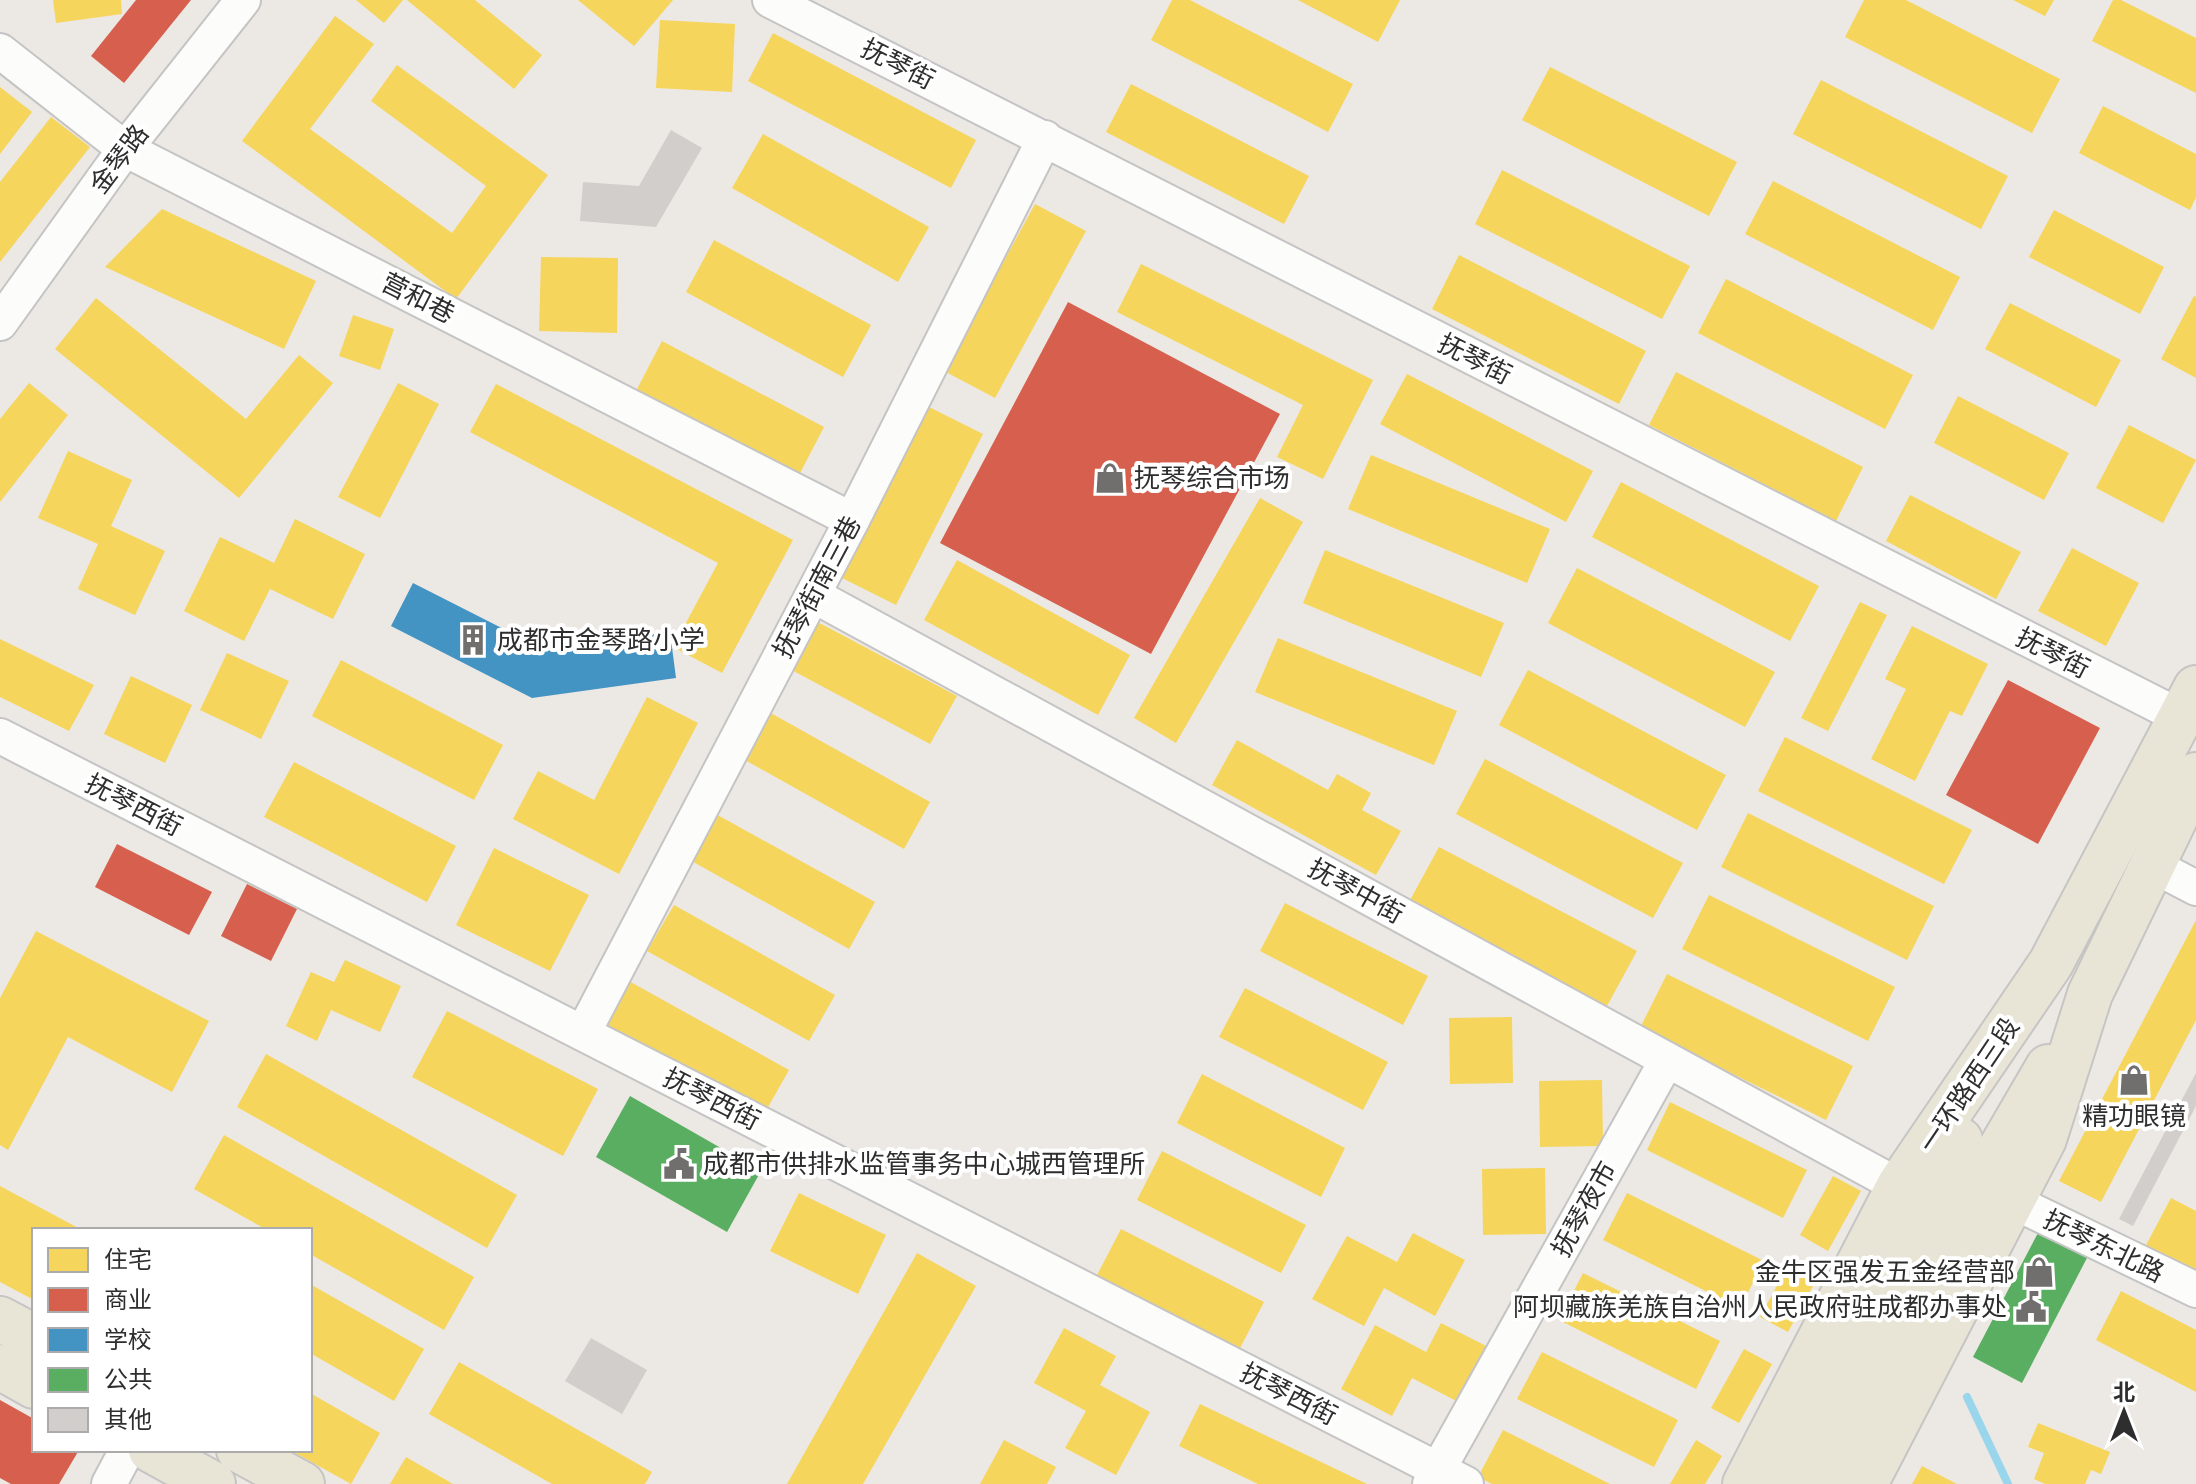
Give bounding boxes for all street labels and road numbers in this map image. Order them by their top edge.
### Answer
street label: 抚琴街 [856,33,940,95]
street label: 金琴路 [84,119,154,199]
street label: 营和巷 [376,267,460,329]
street label: 抚琴街 [1433,328,1517,390]
street label: 抚琴街南三巷 [767,511,867,663]
street label: 抚琴街 [2011,622,2095,684]
street label: 抚琴西街 [81,768,187,842]
street label: 抚琴中街 [1303,853,1409,929]
street label: 一环路西三段 [1913,1012,2025,1158]
street label: 抚琴西街 [659,1062,765,1136]
street label: 抚琴夜市 [1546,1156,1622,1262]
street label: 抚琴东北路 [2039,1204,2169,1288]
street label: 抚琴西街 [1236,1357,1342,1431]

